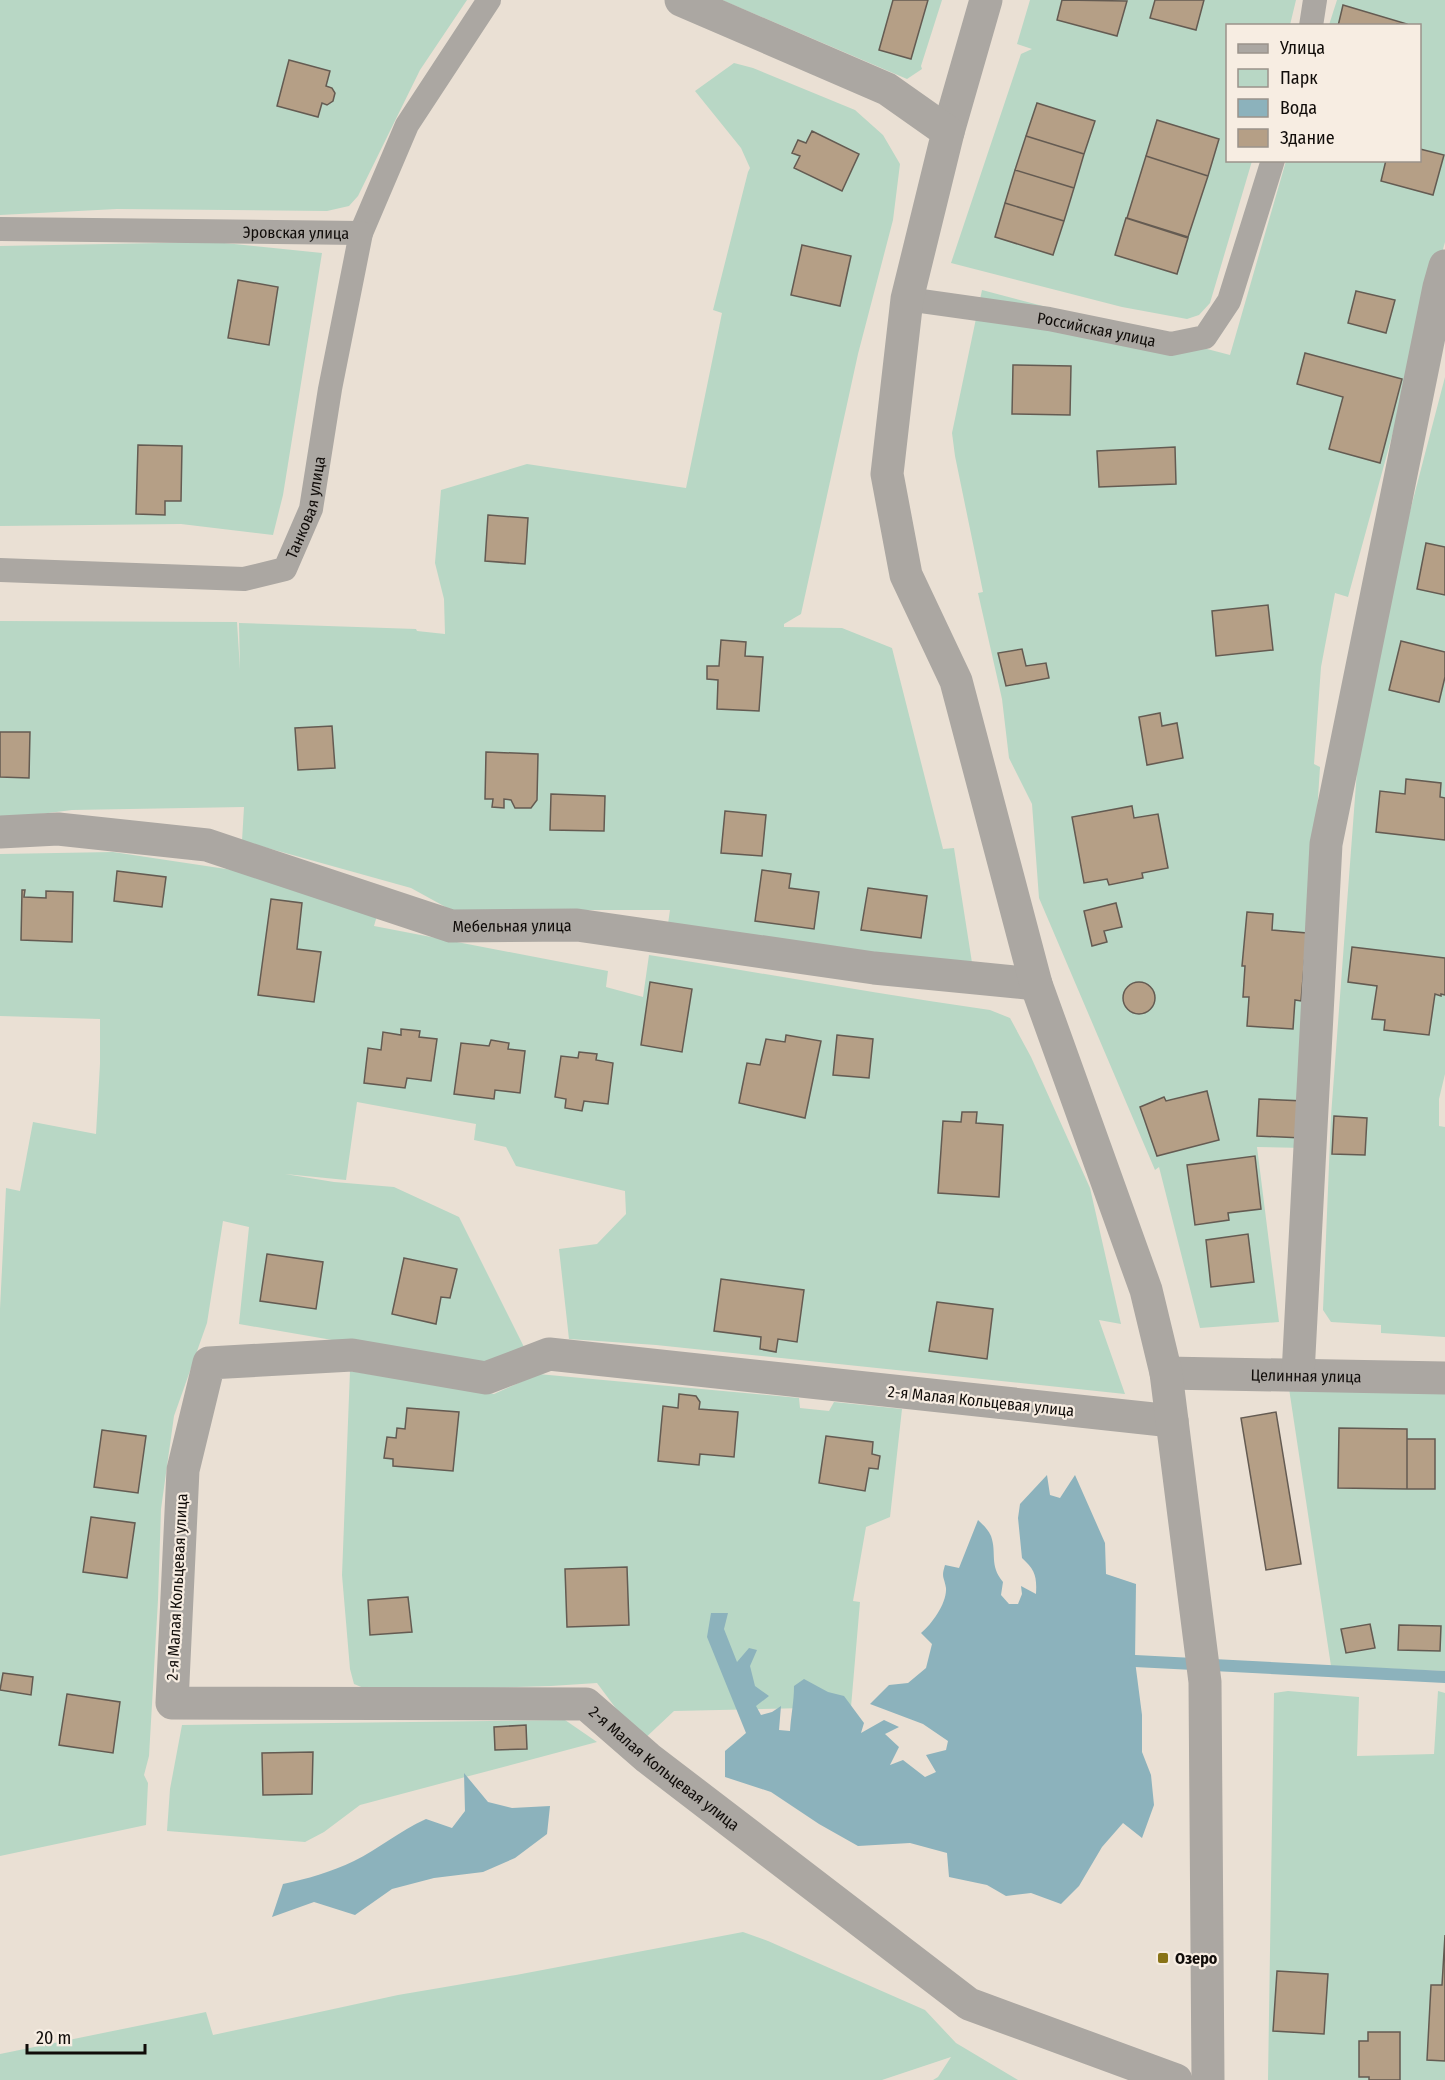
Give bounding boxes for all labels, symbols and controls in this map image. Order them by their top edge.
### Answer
legend [1226,24,1421,162]
text: Улица [1279,37,1325,59]
text: Парк [1280,67,1318,89]
text: Вода [1280,97,1317,119]
text: Здание [1280,127,1335,149]
street label: Эровская улица [243,222,349,242]
street label: Российская улица [1036,308,1158,350]
street label: Танковая улица [281,455,329,561]
street label: Мебельная улица [452,916,572,935]
street label: Целинная улица [1250,1365,1362,1386]
street label: 2-я Малая Кольцевая улица [887,1382,1075,1420]
street label: 2-я Малая Кольцевая улица [163,1493,191,1681]
street label: 2-я Малая Кольцевая улица [586,1702,744,1834]
place label: Озеро [1175,1949,1218,1968]
marker: Озеро [1156,1951,1170,1965]
scale bar [27,2017,146,2055]
text: 20 m [36,2027,71,2049]

